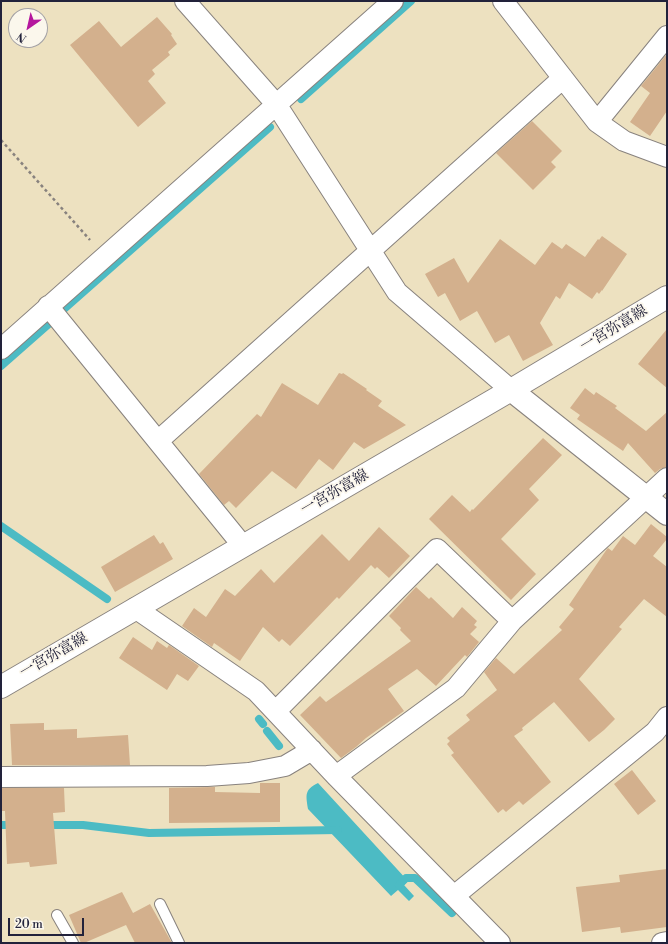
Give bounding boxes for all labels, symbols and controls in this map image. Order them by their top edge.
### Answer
north arrow [8,8,48,48]
text: N [14,29,29,45]
street label: 一宮弥富線 [577,302,651,356]
street label: 一宮弥富線 [298,466,372,520]
street label: 一宮弥富線 [17,629,91,683]
scale bar [10,910,86,936]
text: 20 m [15,917,43,932]

